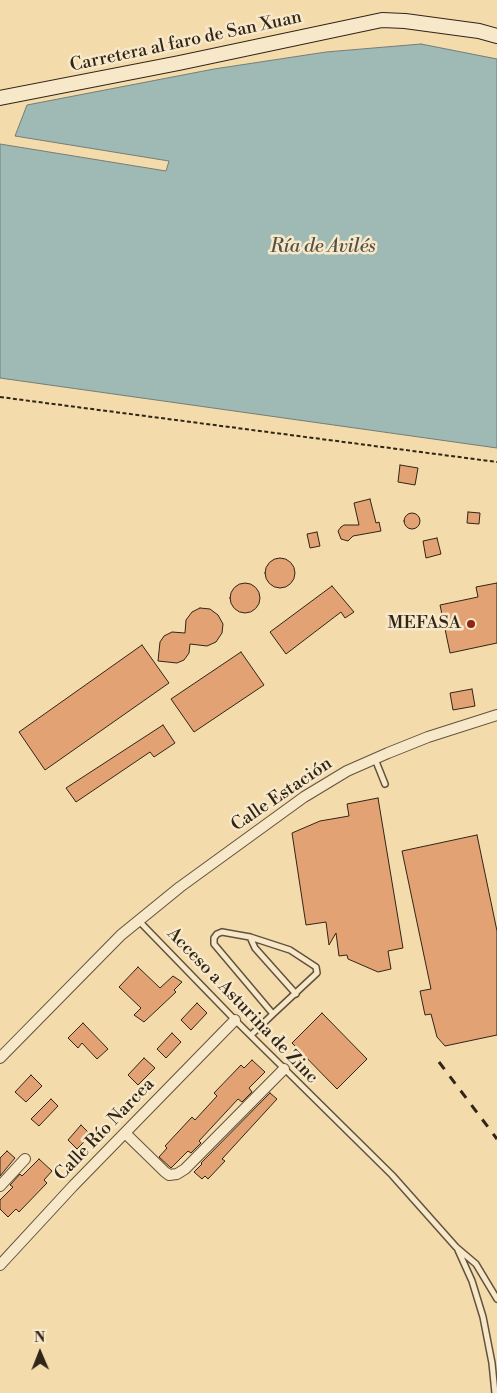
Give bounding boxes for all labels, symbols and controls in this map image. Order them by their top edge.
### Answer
street label: Carretera al faro de San Xuan [68,7,304,77]
water label: Ría de Avilés [270,236,376,258]
place label: MEFASA [388,613,461,635]
marker: MEFASA [465,618,477,630]
street label: Calle Estación [227,753,337,837]
street label: Acceso a Asturina de Zinc [162,923,322,1089]
street label: Calle Río Narcea [51,1074,159,1186]
north arrow [15,1328,65,1378]
text: N [34,1329,45,1347]

